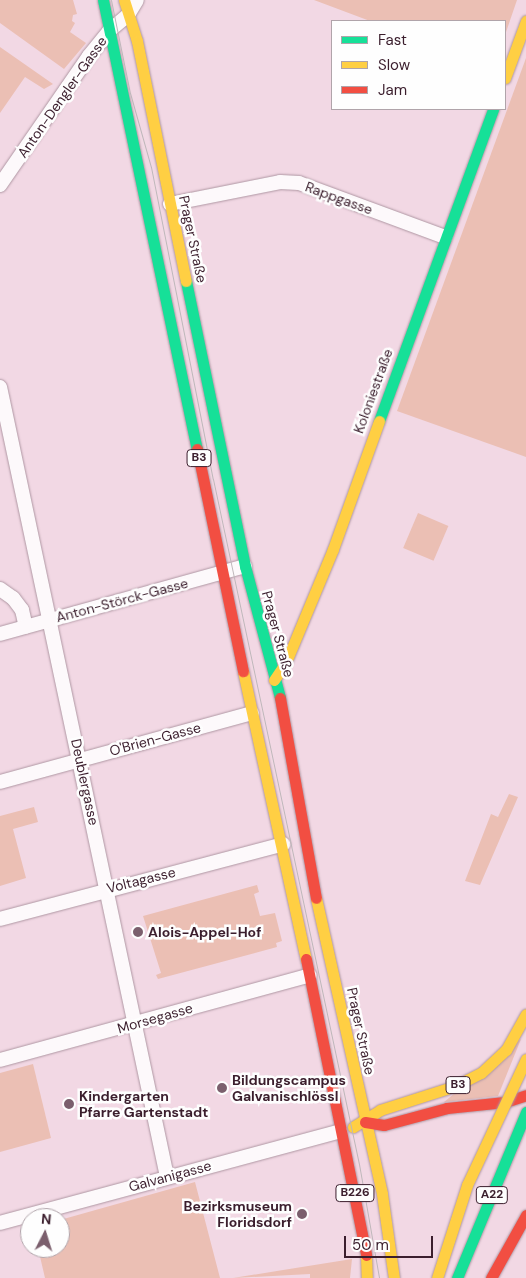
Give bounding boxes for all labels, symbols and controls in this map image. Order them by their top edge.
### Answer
legend [331,20,506,110]
text: Fast [378,30,407,50]
street label: Anton-Dengler-Gasse [14,33,110,161]
text: Slow [378,55,410,75]
text: Jam [378,80,407,100]
street label: Rappgasse [303,178,375,218]
street label: Prager Straße [176,194,210,284]
street label: Koloniestraße [350,346,396,436]
road number: B3 [186,448,212,468]
street label: Anton-Störck-Gasse [54,574,190,626]
street label: Prager Straße [258,589,298,679]
street label: O'Brien-Gasse [108,719,202,759]
street label: Deublergasse [68,737,102,827]
street label: Voltagasse [105,863,177,897]
place label: Alois-Appel-Hof [148,924,261,940]
marker: Alois-Appel-Hof [132,926,144,938]
street label: Prager Straße [344,986,378,1076]
street label: Morsegasse [115,999,195,1037]
place label: Bildungscampus Galvanischlössl [232,1072,346,1104]
road number: B3 [446,1076,470,1094]
marker: Bildungscampus Galvanischlössl [216,1082,228,1094]
place label: Kindergarten Pfarre Gartenstadt [79,1088,208,1120]
marker: Kindergarten Pfarre Gartenstadt [63,1098,75,1110]
street label: Galvanigasse [127,1157,213,1195]
road number: B226 [335,1184,375,1202]
road number: A22 [476,1186,508,1204]
place label: Bezirksmuseum Floridsdorf [184,1198,292,1230]
north arrow [20,1208,70,1258]
marker: Bezirksmuseum Floridsdorf [296,1208,308,1220]
text: N [40,1210,52,1228]
scale bar [346,1226,435,1258]
text: 50 m [352,1235,389,1255]

